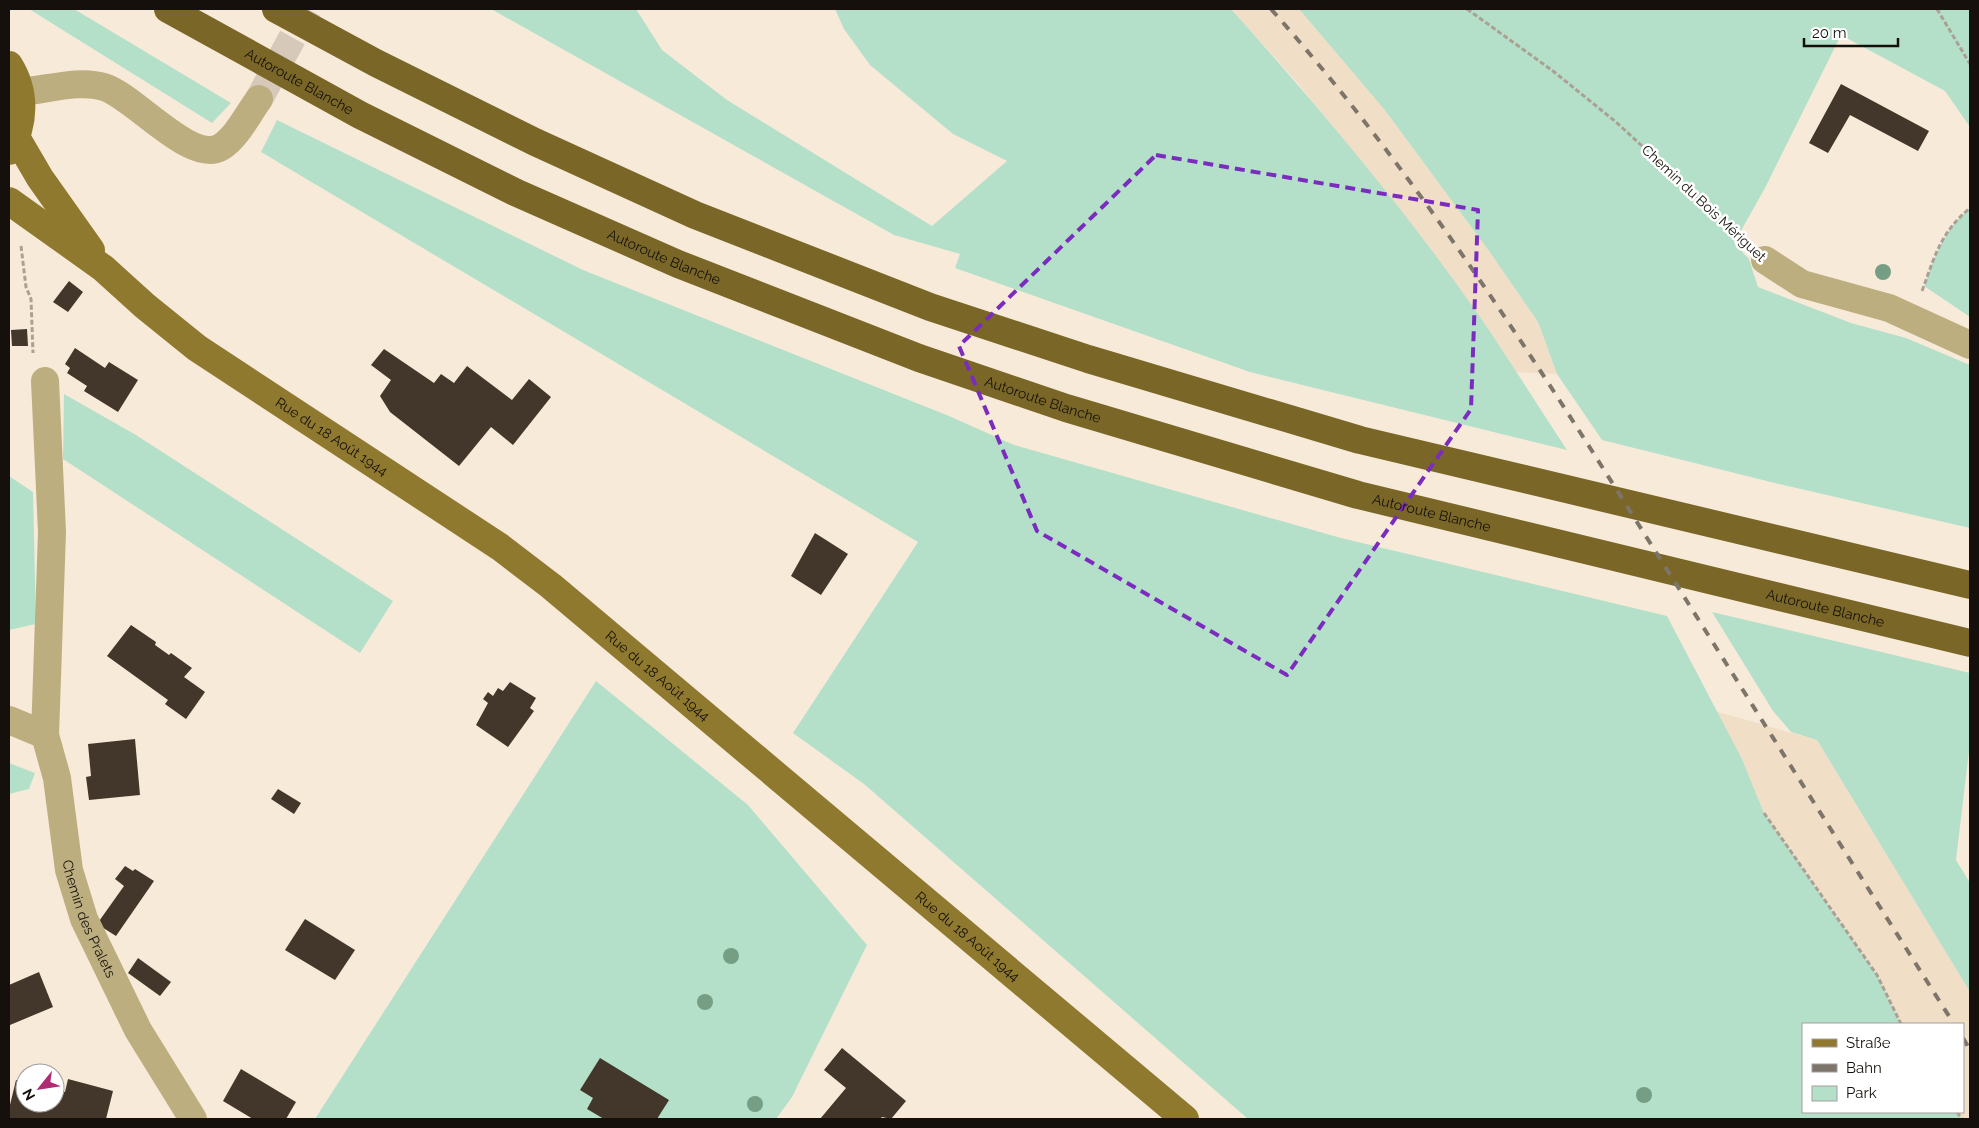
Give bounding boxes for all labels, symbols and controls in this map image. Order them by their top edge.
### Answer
scale bar [1804,15,1898,47]
text: 20 m [1812,24,1847,42]
street label: Autoroute Blanche [242,45,356,118]
street label: Chemin du Bois Mériguet [1639,141,1769,265]
street label: Autoroute Blanche [605,226,723,288]
street label: Autoroute Blanche [983,373,1103,426]
street label: Rue du 18 Août 1944 [273,394,391,479]
street label: Autoroute Blanche [1371,491,1493,535]
street label: Autoroute Blanche [1764,586,1886,630]
street label: Rue du 18 Août 1944 [602,627,713,724]
street label: Chemin des Pralets [60,859,119,980]
street label: Rue du 18 Août 1944 [912,888,1023,985]
legend [1802,1023,1964,1113]
text: Straße [1846,1034,1891,1052]
text: Bahn [1846,1059,1882,1077]
north arrow [15,1063,65,1113]
text: Park [1846,1084,1877,1102]
text: N [19,1086,38,1103]

